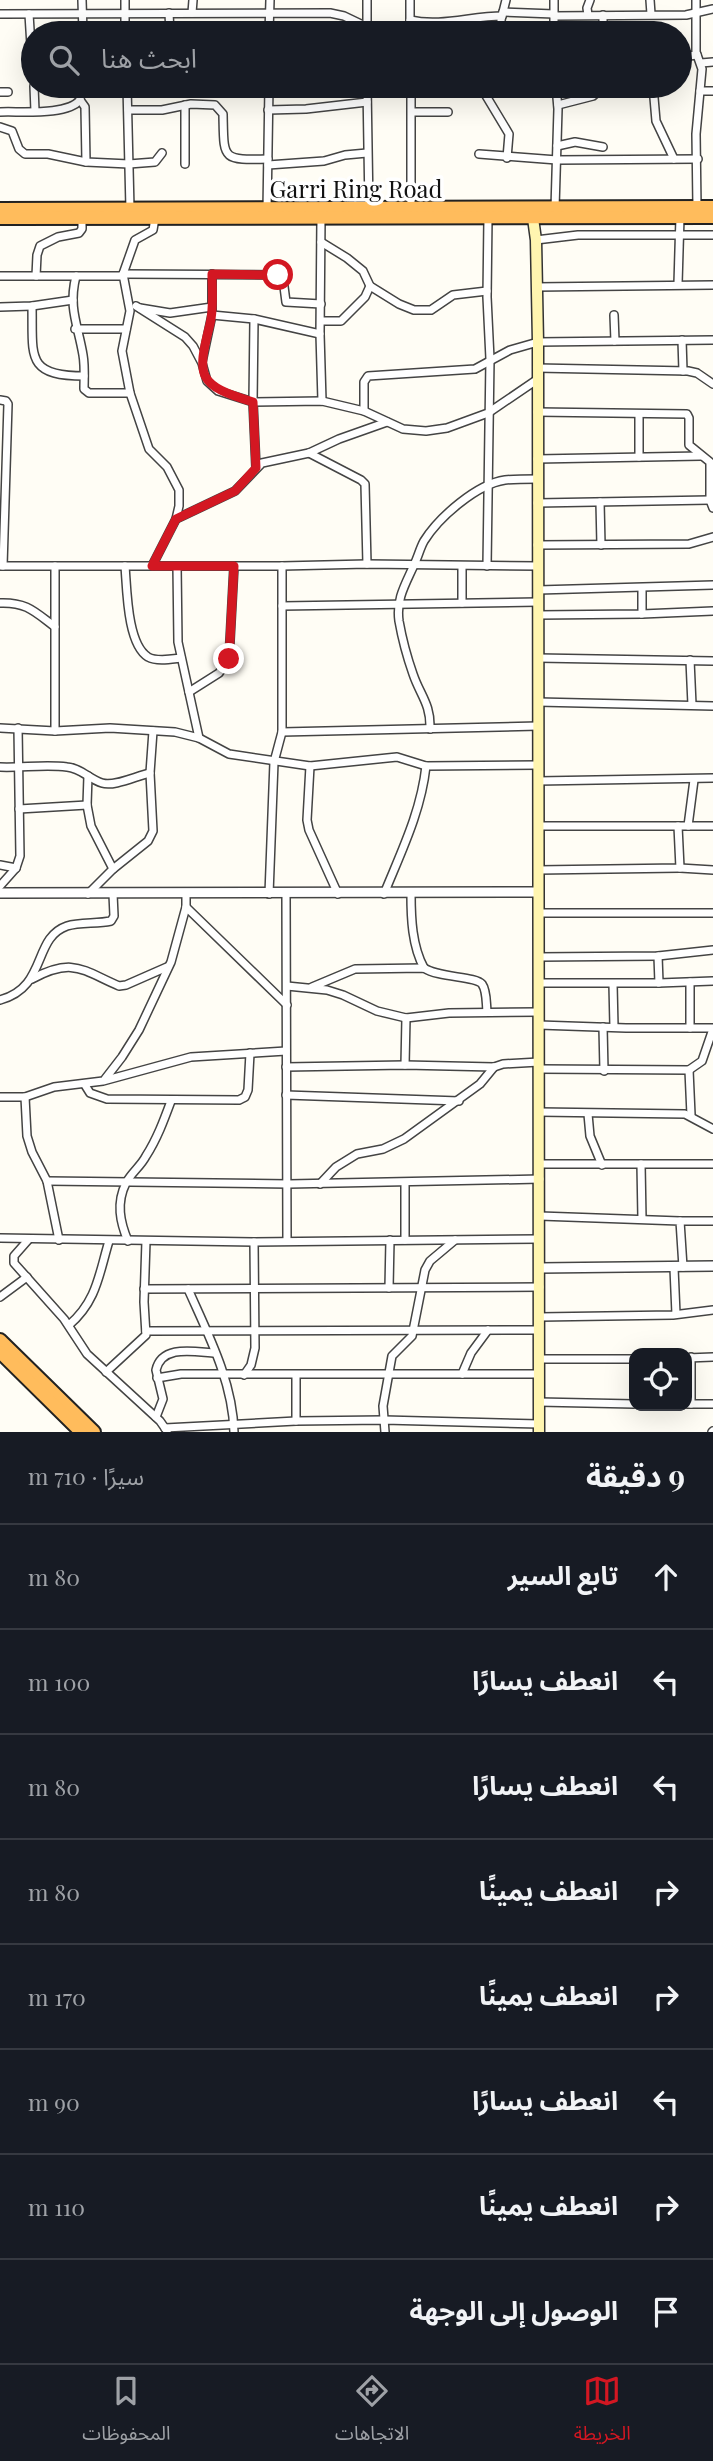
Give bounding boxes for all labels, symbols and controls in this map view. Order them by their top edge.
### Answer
search box [21,21,692,98]
text: ابحث هنا [101,40,197,75]
icon: search [45,41,83,79]
street label: Garri Ring Road [270,172,443,204]
route start [262,259,293,290]
route end [213,643,244,674]
map controls [629,1348,692,1411]
button: locate [629,1348,692,1411]
text: 9 دقيقة [586,1455,685,1495]
text: سيرًا · 710 m [28,1460,144,1491]
text: تابع السير [508,1557,618,1592]
icon: ahead [647,1558,685,1596]
text: 80 m [28,1561,80,1592]
text: انعطف يسارًا [472,1662,618,1697]
icon: left [647,1663,685,1701]
text: 100 m [28,1666,90,1697]
text: انعطف يسارًا [472,1767,618,1802]
icon: left [647,1768,685,1806]
text: 80 m [28,1771,80,1802]
text: انعطف يمينًا [479,1872,618,1907]
icon: right [647,1873,685,1911]
text: 80 m [28,1876,80,1907]
text: انعطف يمينًا [479,1977,618,2012]
icon: right [647,1978,685,2016]
text: 170 m [28,1981,86,2012]
text: انعطف يسارًا [472,2082,618,2117]
icon: left [647,2083,685,2121]
text: 90 m [28,2086,80,2117]
text: انعطف يمينًا [479,2187,618,2222]
icon: right [647,2188,685,2226]
text: 110 m [28,2191,85,2222]
text: الوصول إلى الوجهة [410,2292,618,2327]
icon: arrive [647,2293,685,2331]
tab: المحفوظات [82,2372,171,2454]
tab: الاتجاهات [335,2372,409,2454]
tab: الخريطة [574,2372,631,2454]

